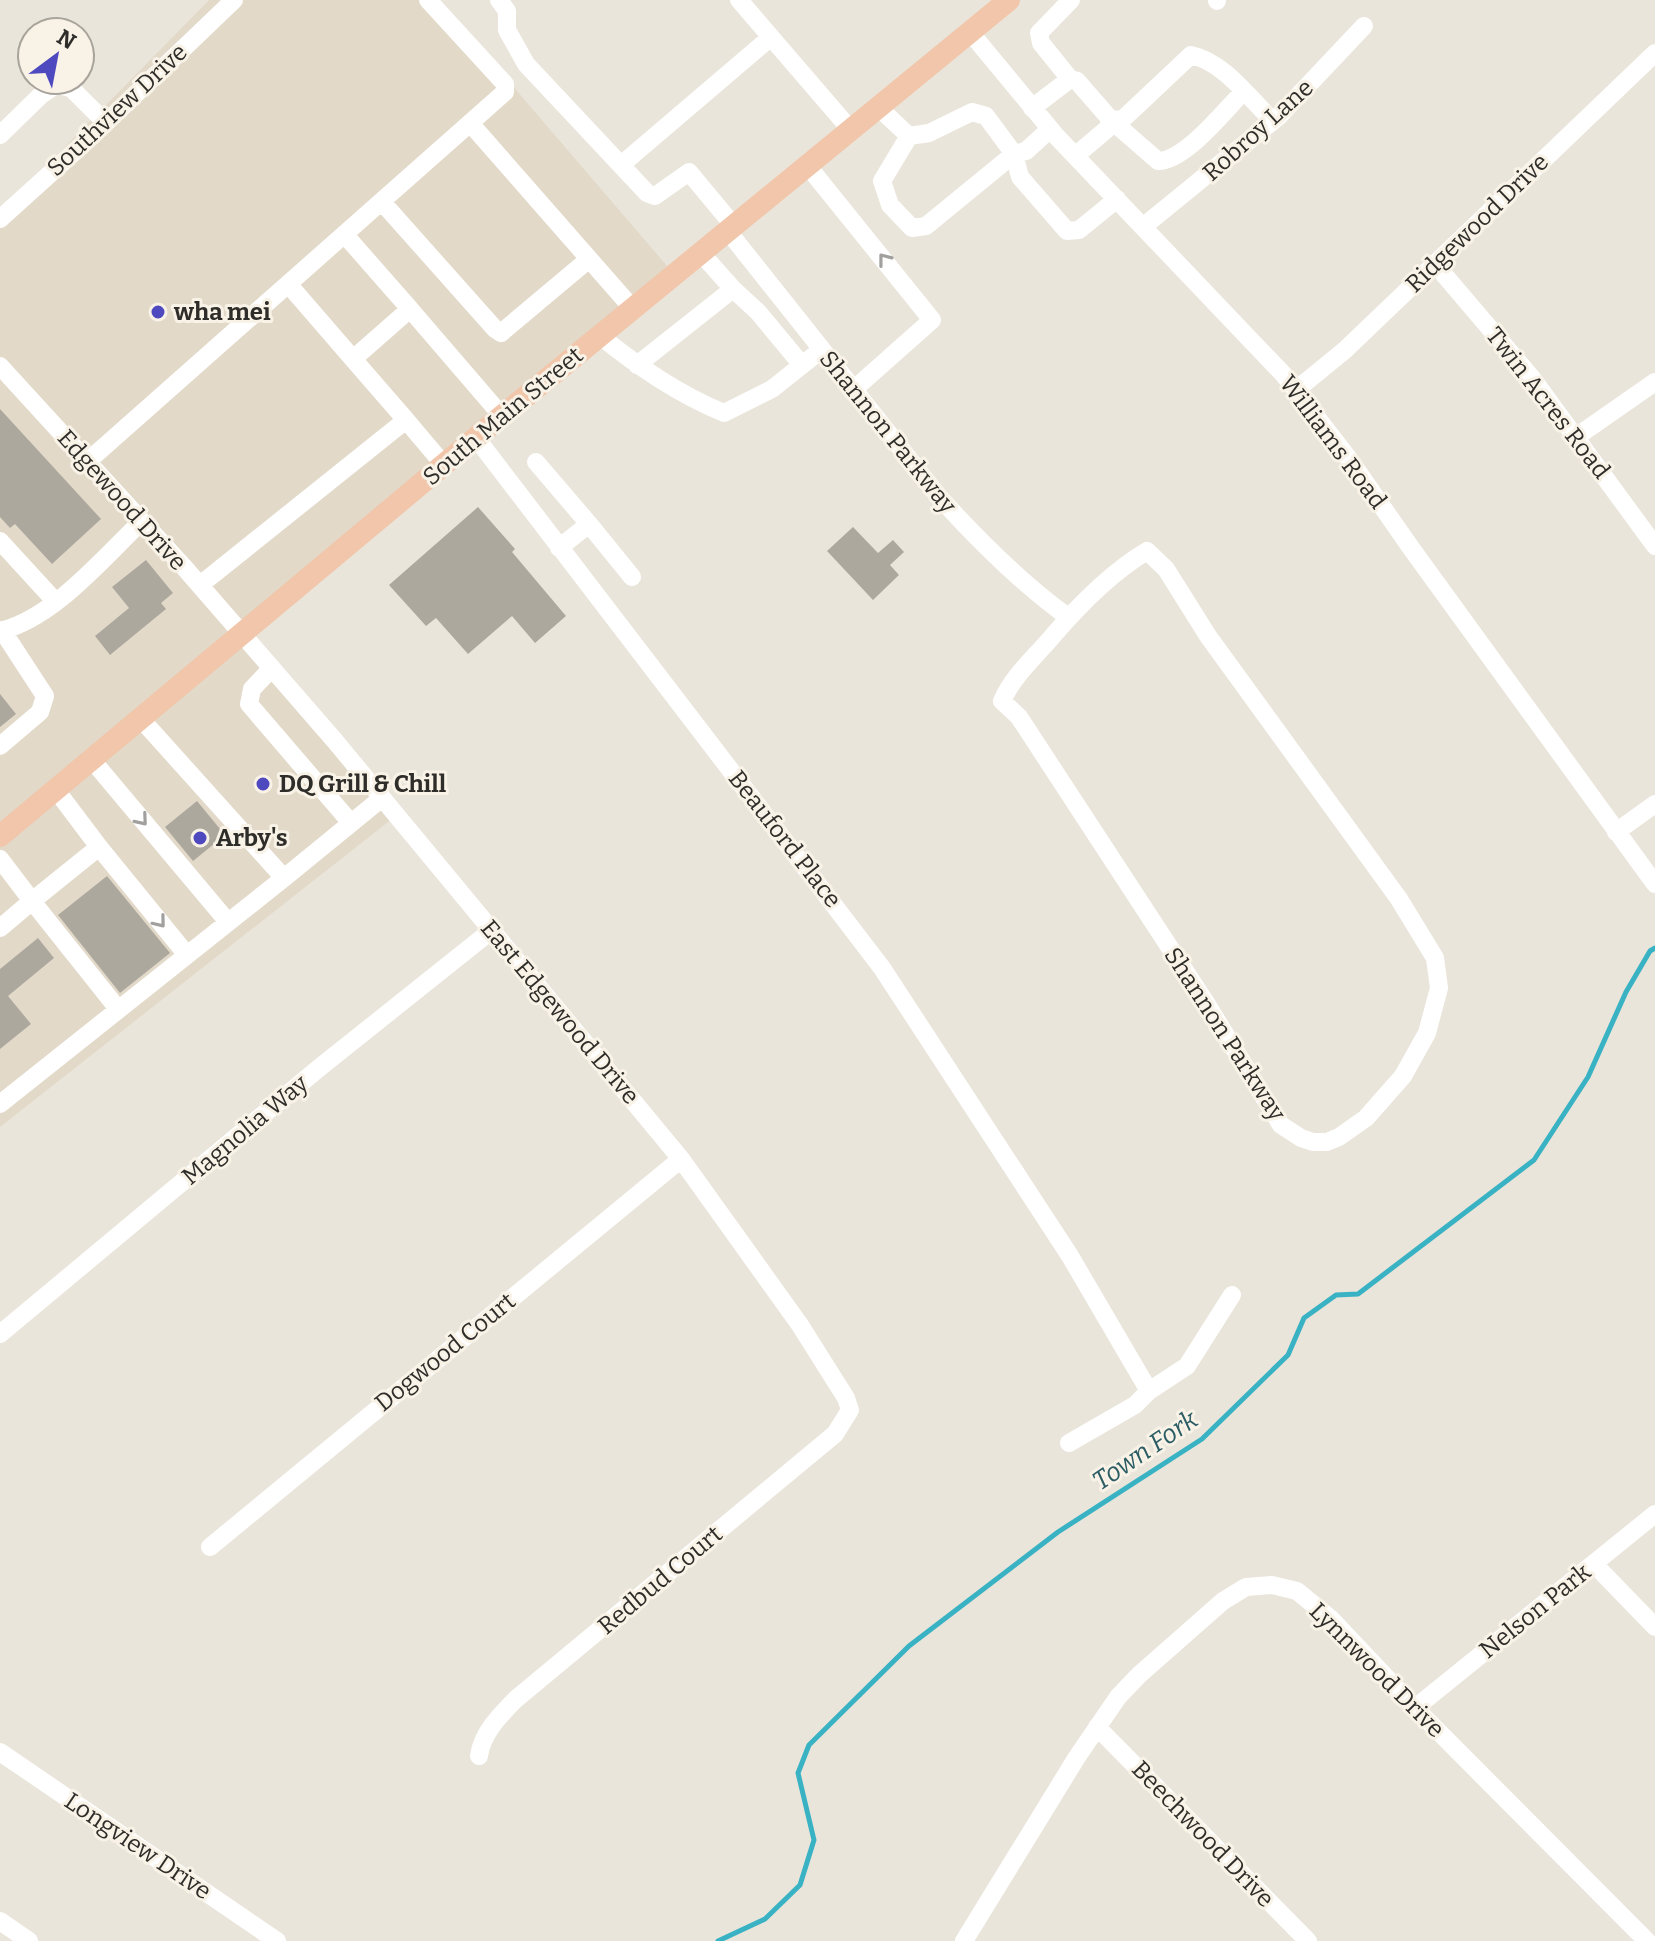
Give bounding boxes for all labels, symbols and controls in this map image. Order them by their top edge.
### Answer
north arrow [16,16,96,96]
text: N [52,24,81,55]
street label: Southview Drive [41,38,193,182]
street label: Robroy Lane [1197,73,1319,187]
street label: Ridgewood Drive [1400,148,1554,298]
one-way arrow [879,254,894,268]
place label: wha mei [173,298,271,326]
marker: wha mei [149,303,167,321]
street label: Twin Acres Road [1480,322,1616,484]
street label: South Main Street [417,341,589,491]
street label: Shannon Parkway [814,345,962,519]
street label: Williams Road [1274,370,1392,514]
street label: Edgewood Drive [52,424,192,576]
street label: Beauford Place [723,765,847,913]
place label: DQ Grill & Chill [279,770,447,798]
marker: DQ Grill & Chill [254,775,272,793]
one-way arrow [132,811,147,825]
place label: Arby's [216,824,288,852]
marker: Arby's [191,829,209,847]
one-way arrow [151,913,165,928]
street label: East Edgewood Drive [475,914,645,1110]
street label: Shannon Parkway [1159,942,1292,1126]
street label: Magnolia Way [176,1069,314,1191]
street label: Dogwood Court [369,1287,521,1417]
water label: Town Fork [1087,1403,1204,1497]
street label: Redbud Court [592,1520,728,1640]
street label: Nelson Park [1474,1558,1596,1664]
street label: Lynnwood Drive [1304,1597,1450,1743]
street label: Beechwood Drive [1126,1755,1280,1913]
street label: Longview Drive [59,1787,217,1905]

